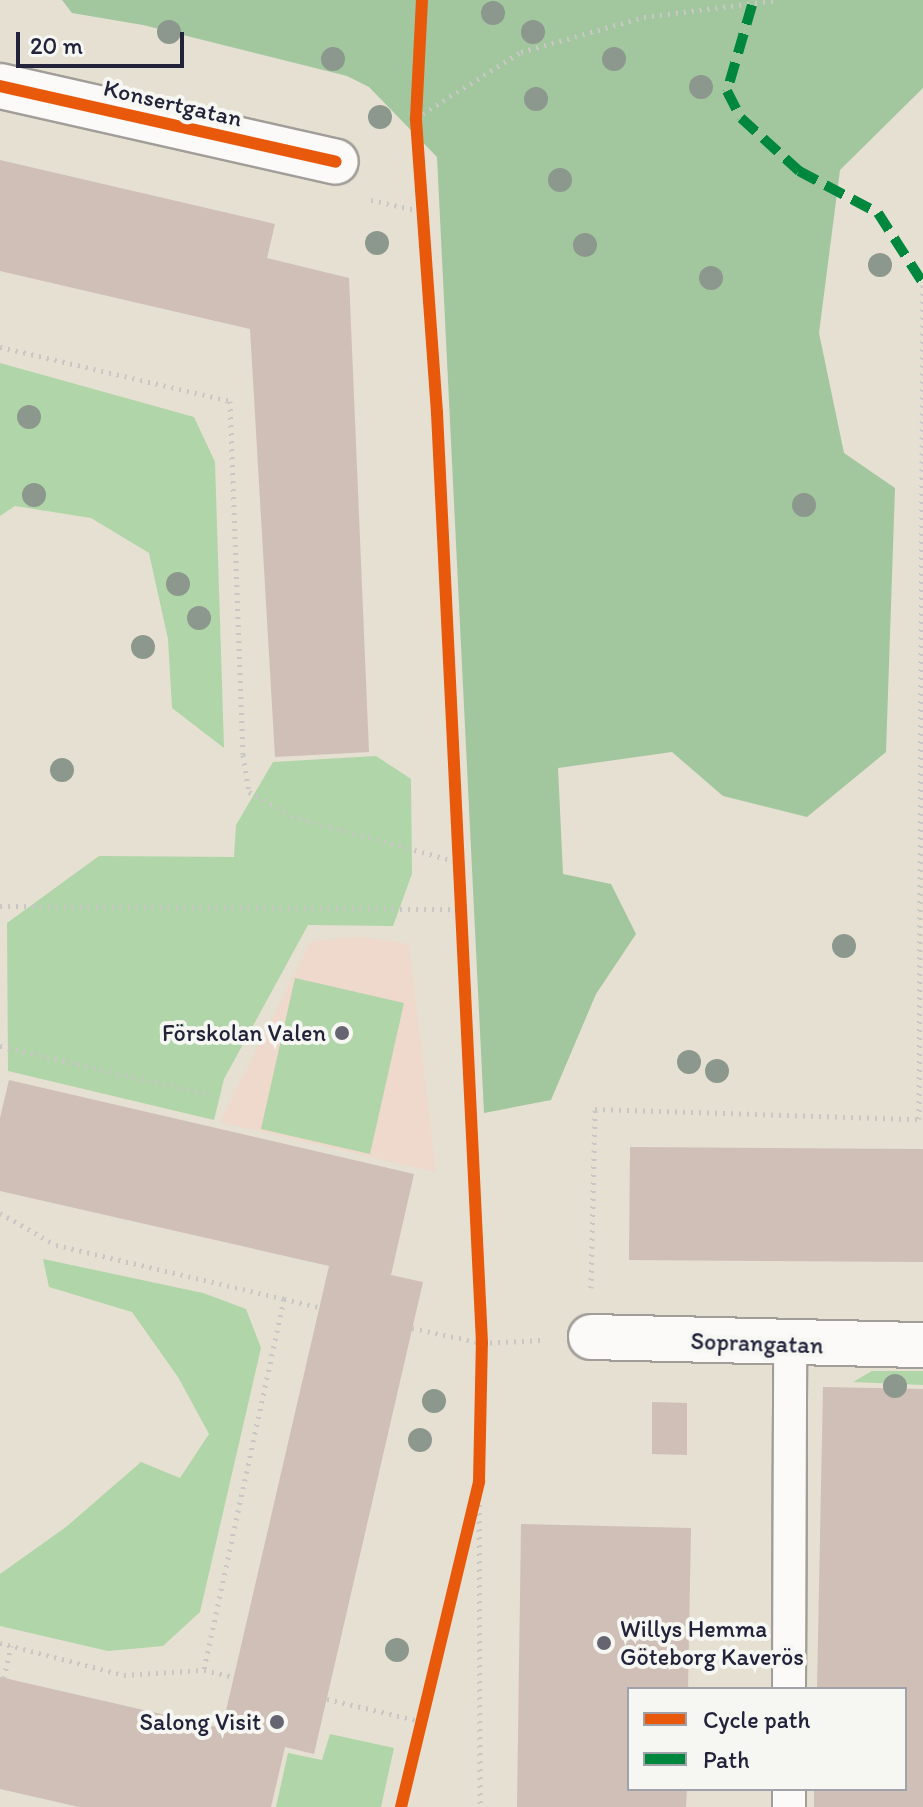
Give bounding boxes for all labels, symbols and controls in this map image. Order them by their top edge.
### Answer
scale bar [20,16,188,66]
text: 20 m [30,31,83,60]
street label: Konsertgatan [101,73,245,133]
place label: Förskolan Valen [164,1019,326,1047]
marker: Förskolan Valen [333,1024,351,1042]
street label: Soprangatan [690,1326,824,1360]
place label: Willys Hemma Göteborg Kaverös [620,1615,803,1671]
marker: Willys Hemma Göteborg Kaverös [595,1634,613,1652]
legend [627,1687,907,1791]
text: Cycle path [703,1705,810,1734]
place label: Salong Visit [139,1708,261,1736]
marker: Salong Visit [268,1713,286,1731]
text: Path [703,1745,750,1774]

